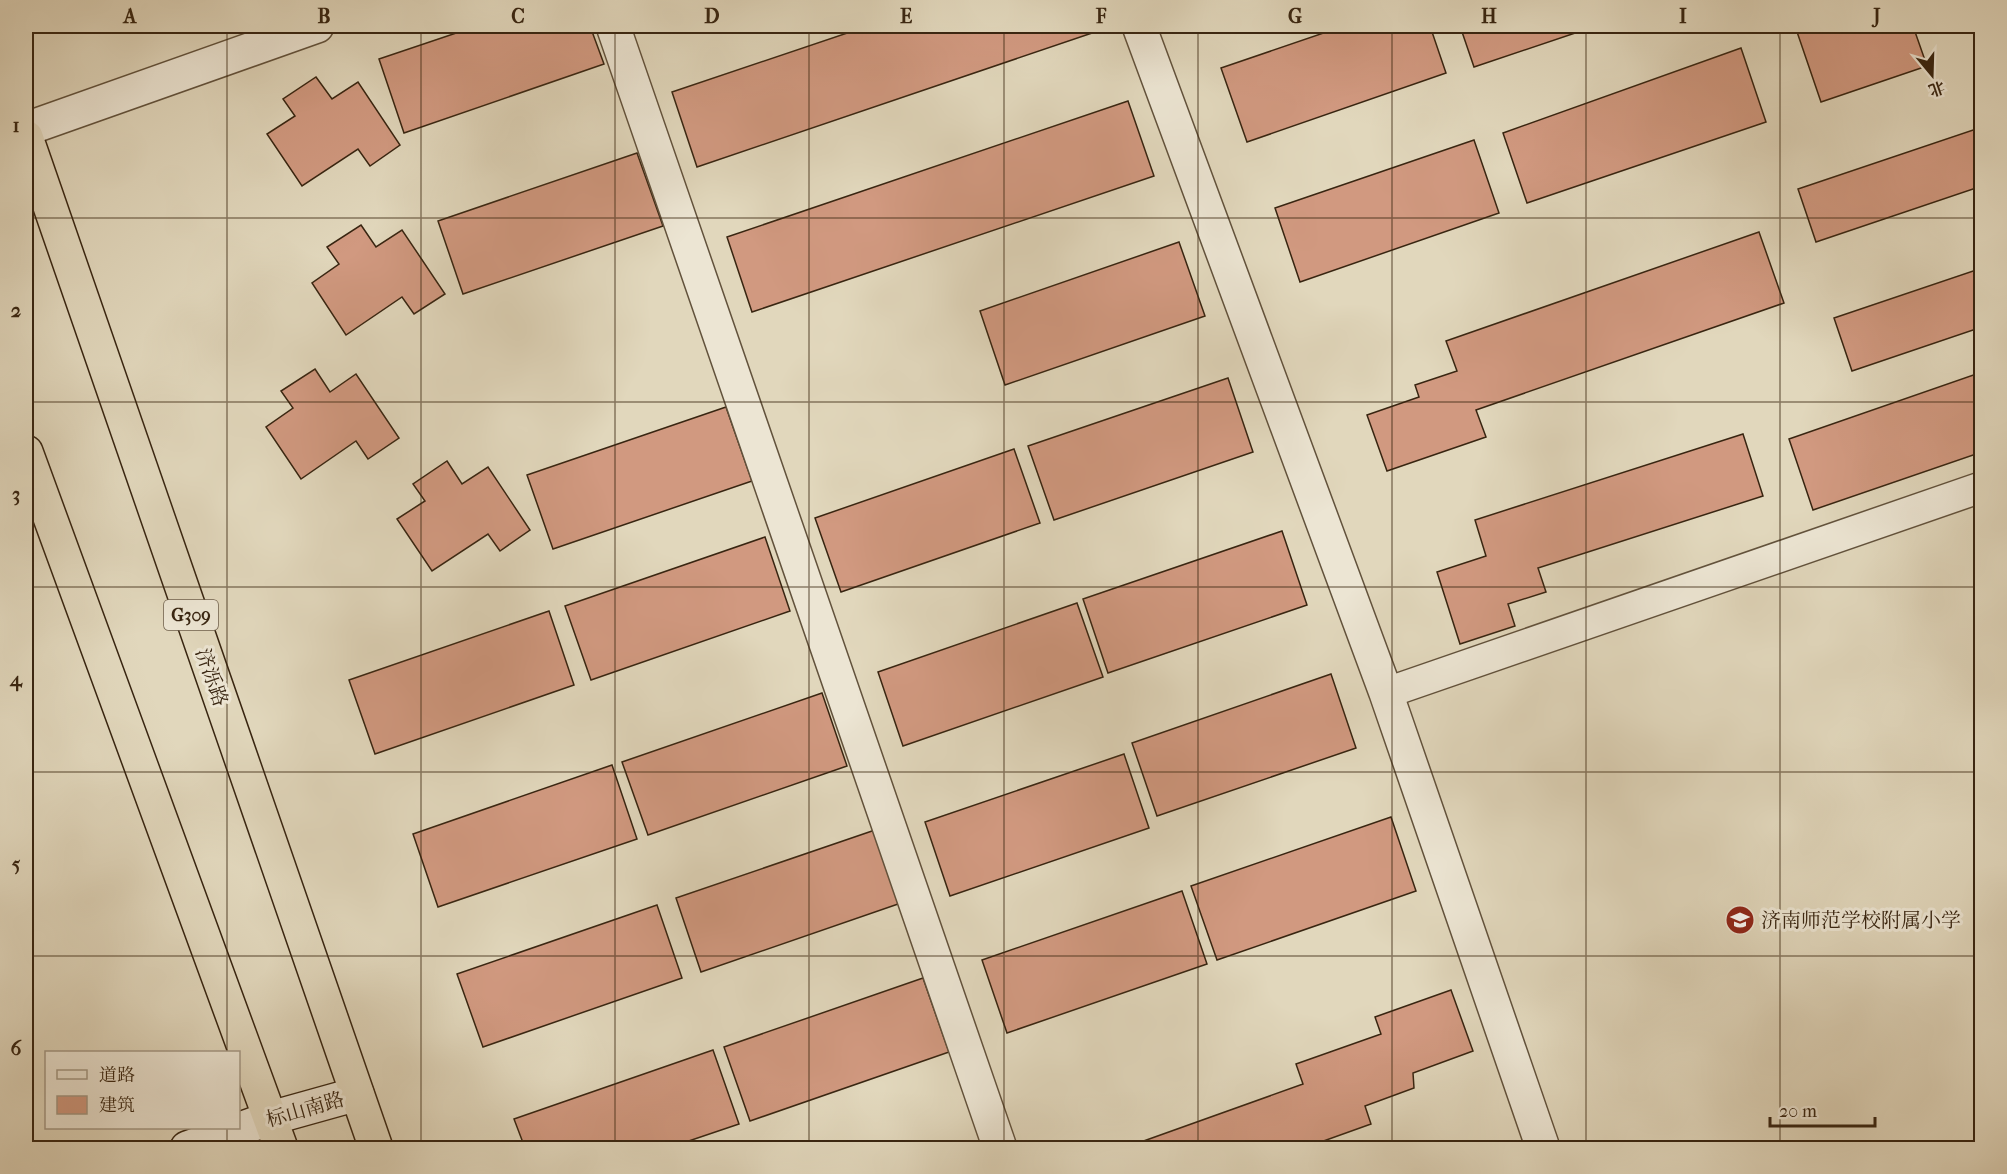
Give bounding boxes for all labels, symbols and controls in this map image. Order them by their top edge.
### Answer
text: A [122,5,138,28]
text: B [317,5,331,28]
text: C [511,5,525,28]
text: D [704,5,720,28]
text: E [900,5,912,28]
text: F [1095,5,1107,28]
text: G [1288,5,1302,28]
text: H [1481,5,1497,28]
text: I [1679,5,1687,28]
text: J [1871,5,1881,28]
north arrow [1902,45,1962,105]
text: 北 [1926,77,1947,100]
text: 1 [12,114,20,137]
text: 2 [11,299,21,322]
text: 3 [12,483,20,506]
road number: G309 [164,600,218,630]
street label: 济泺路 [191,645,232,709]
text: 4 [9,668,23,692]
text: 5 [12,853,21,876]
school or university icon: 济南师范学校附属小学 [1724,904,1756,936]
place label: 济南师范学校附属小学 [1761,909,1961,932]
text: 6 [11,1037,23,1060]
legend [45,1051,240,1129]
text: 道路 [99,1065,135,1086]
street label: 标山南路 [264,1087,347,1132]
scale bar [1770,1090,1875,1128]
text: 建筑 [99,1095,135,1116]
text: 20 m [1779,1101,1817,1122]

